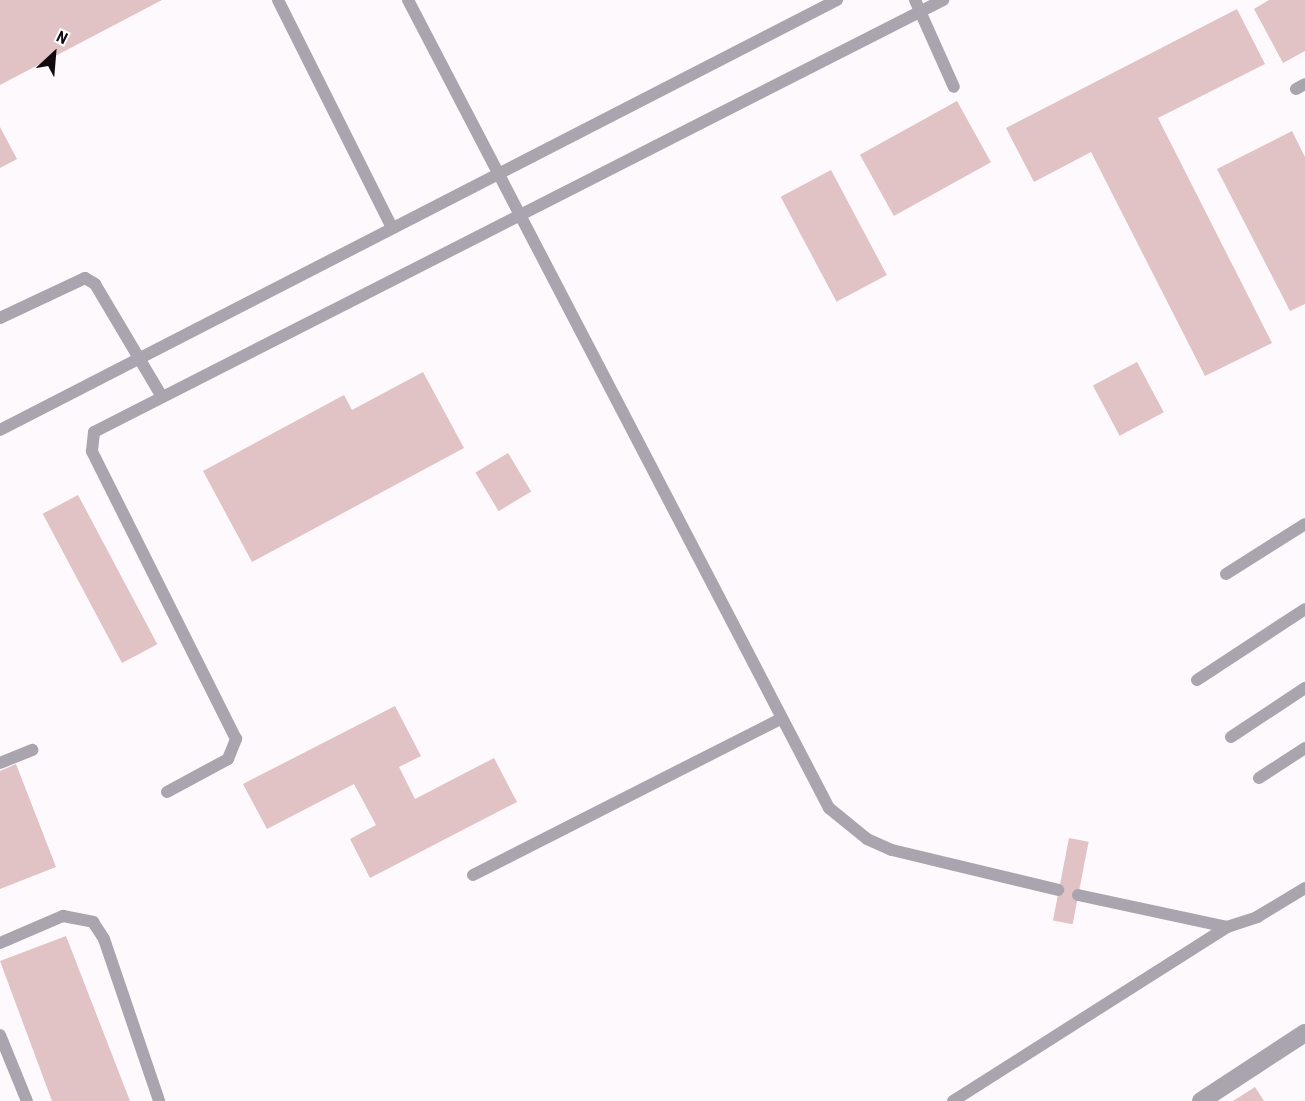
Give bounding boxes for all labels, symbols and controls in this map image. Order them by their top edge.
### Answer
north arrow [24,24,84,84]
text: N [54,27,71,48]

